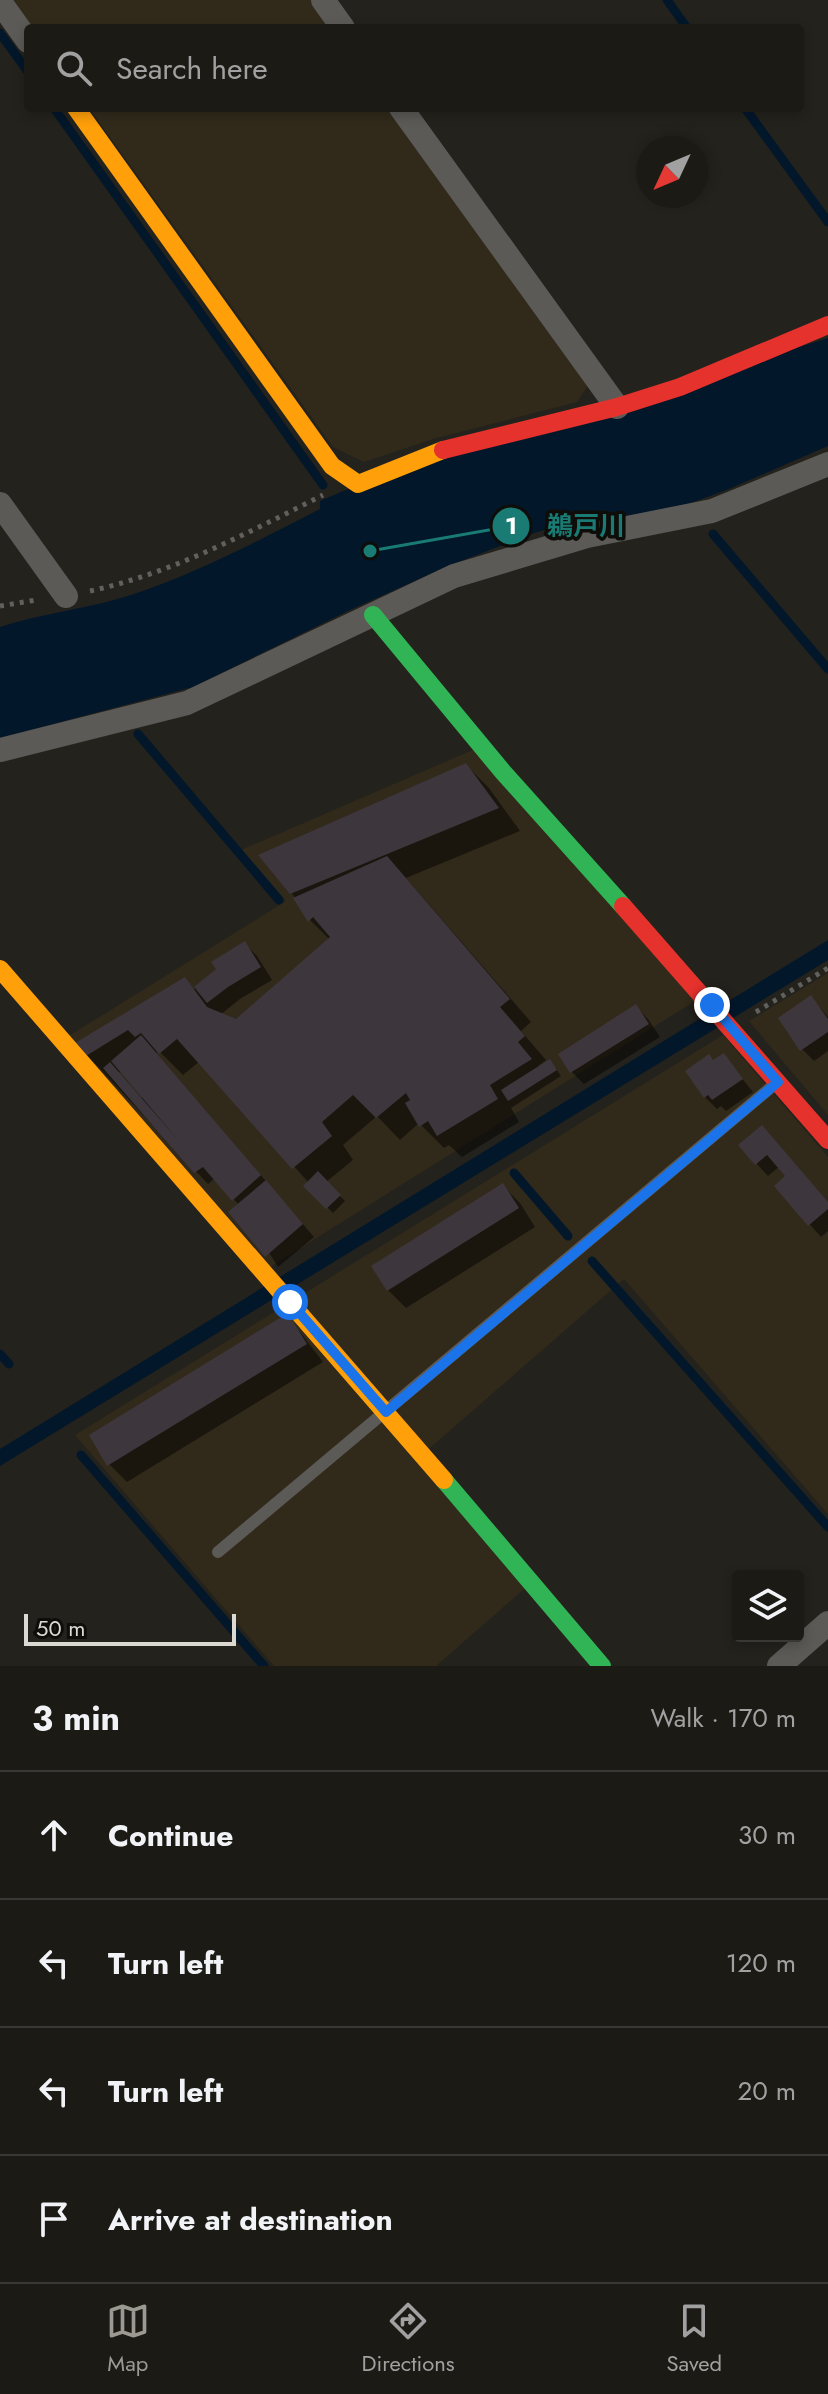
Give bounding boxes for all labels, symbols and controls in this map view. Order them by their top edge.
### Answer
search box [24,24,804,112]
icon: search [52,46,96,90]
text: Search here [116,47,268,90]
north arrow [636,136,708,208]
callout: 鵜戸川 [491,501,641,551]
text: 鵜戸川 [547,507,625,545]
text: 1 [505,508,517,543]
route end [694,987,730,1023]
route start [272,1284,308,1320]
map controls [732,1570,804,1642]
button: layers [732,1570,804,1642]
scale bar [24,1610,236,1646]
text: 50 m [36,1612,85,1644]
text: 3 min [32,1694,120,1743]
text: Walk · 170 m [651,1699,796,1737]
icon: ahead [32,1813,76,1857]
text: Continue [108,1814,234,1857]
text: 30 m [738,1816,796,1854]
icon: left [32,1941,76,1985]
text: Turn left [108,1942,223,1985]
text: 120 m [726,1944,796,1982]
icon: left [32,2069,76,2113]
text: Turn left [108,2070,223,2113]
text: 20 m [738,2072,796,2110]
icon: arrive [32,2197,76,2241]
text: Arrive at destination [108,2198,393,2241]
tab: Map [106,2299,150,2379]
tab: Directions [362,2299,455,2379]
tab: Saved [666,2299,722,2379]

